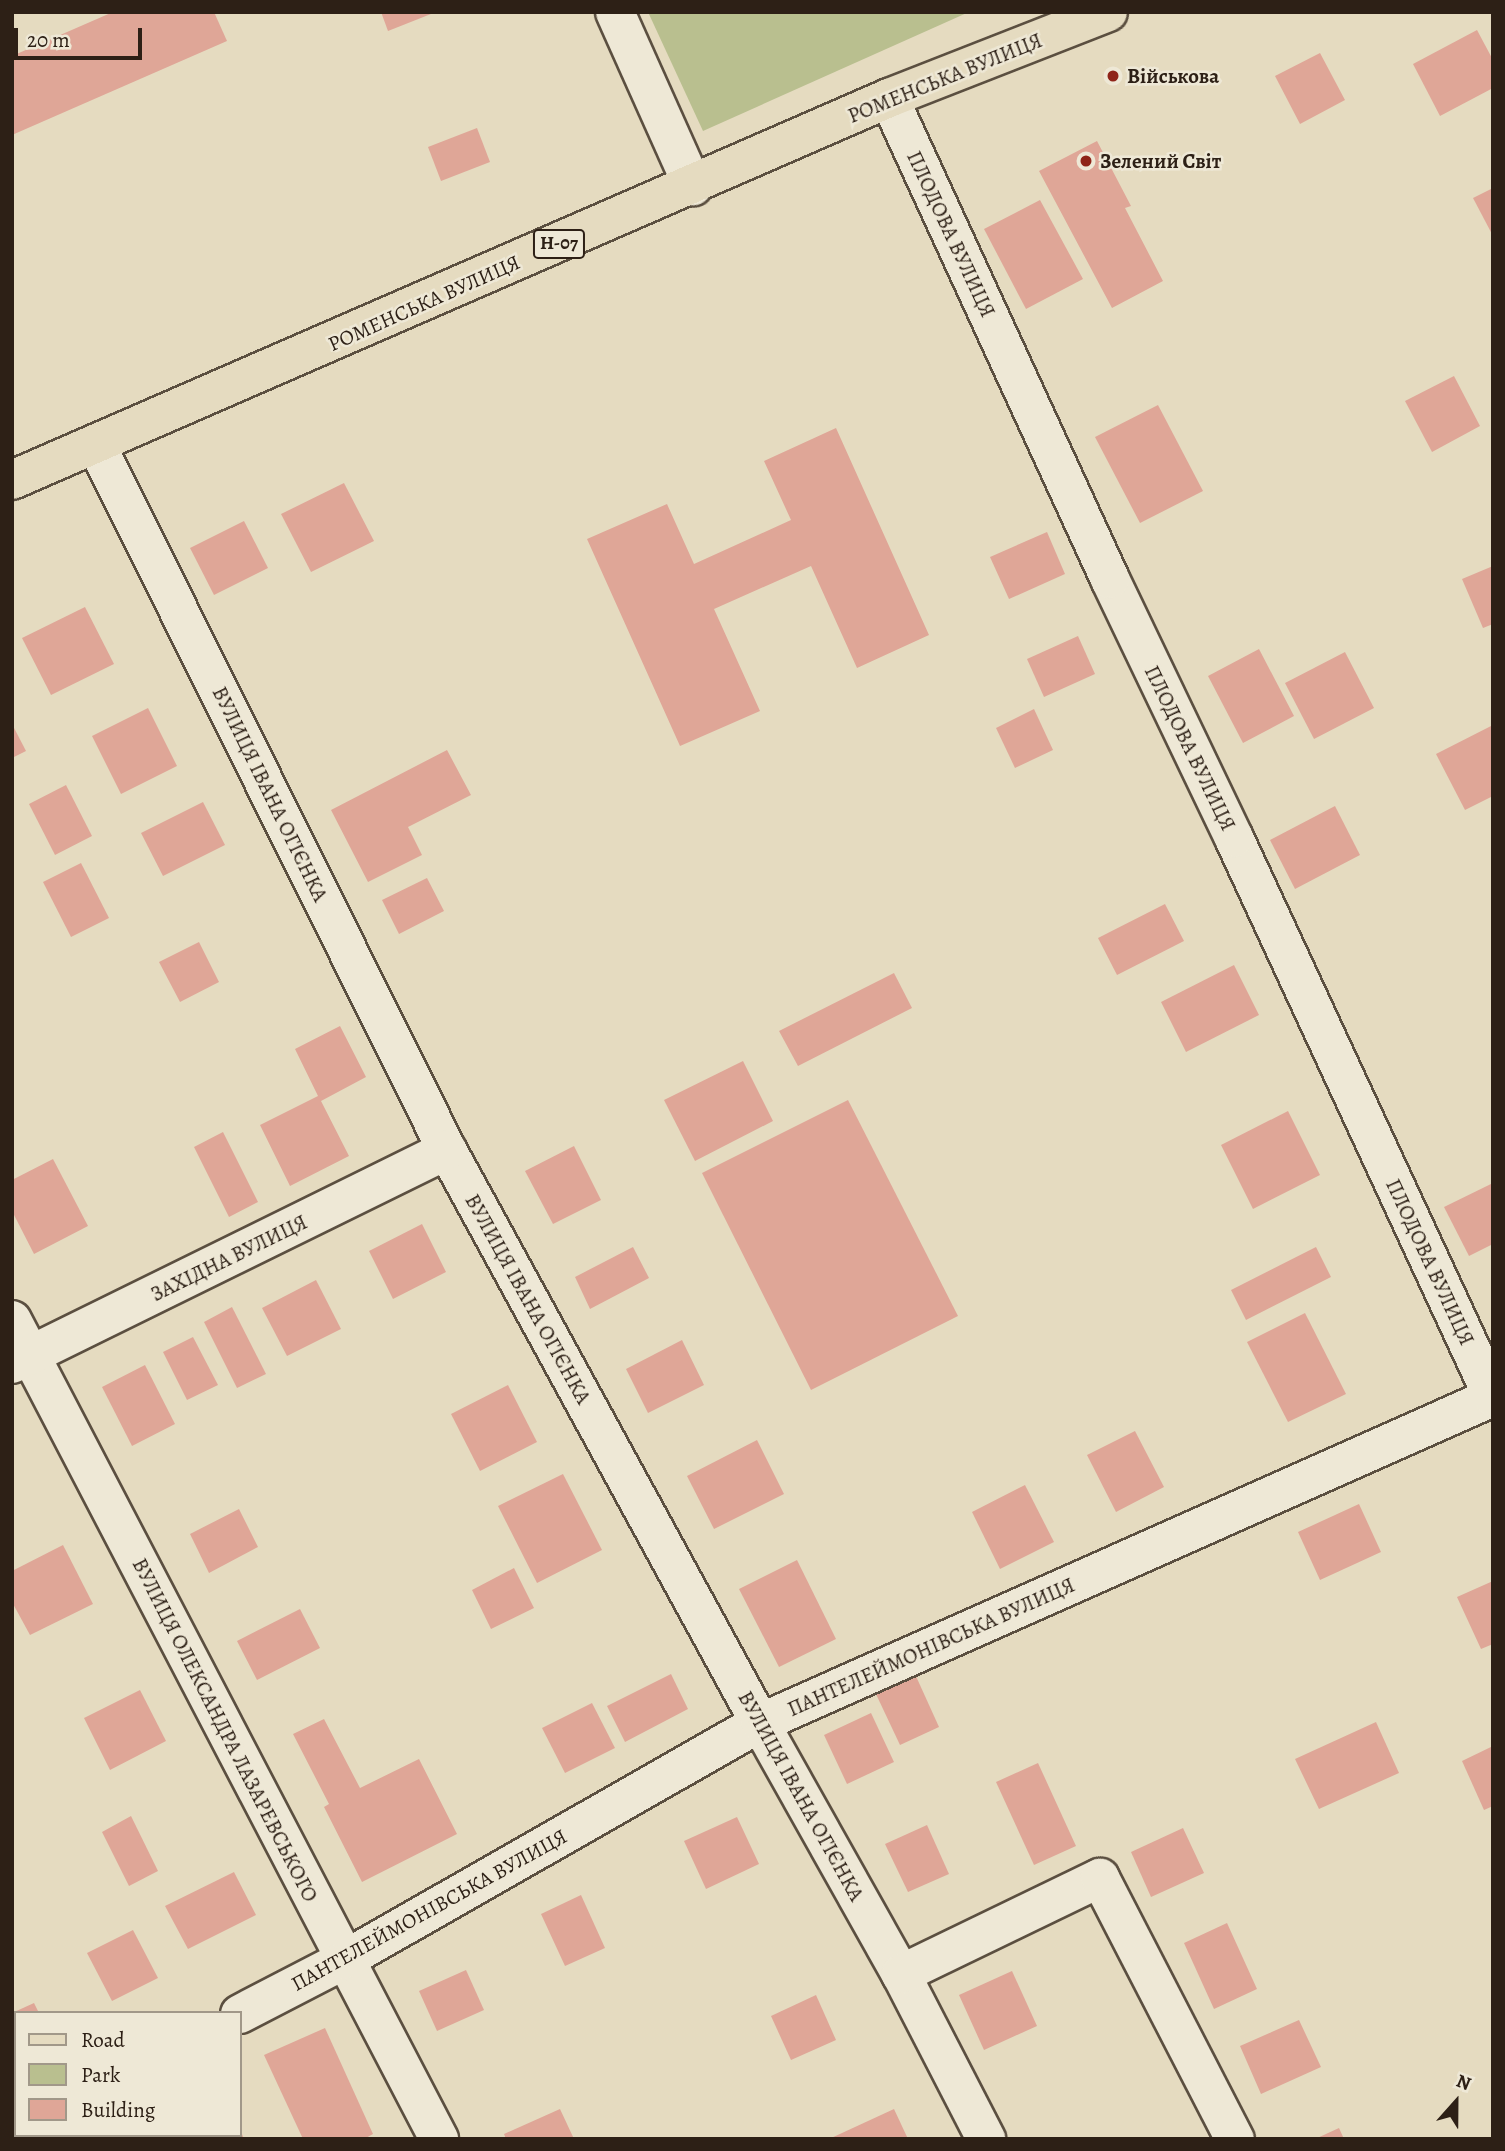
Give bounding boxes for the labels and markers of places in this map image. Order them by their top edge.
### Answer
place label: Військова [1127,63,1219,89]
marker: Військова [1105,68,1121,84]
place label: Зелений Світ [1100,148,1221,174]
marker: Зелений Світ [1078,153,1094,169]

